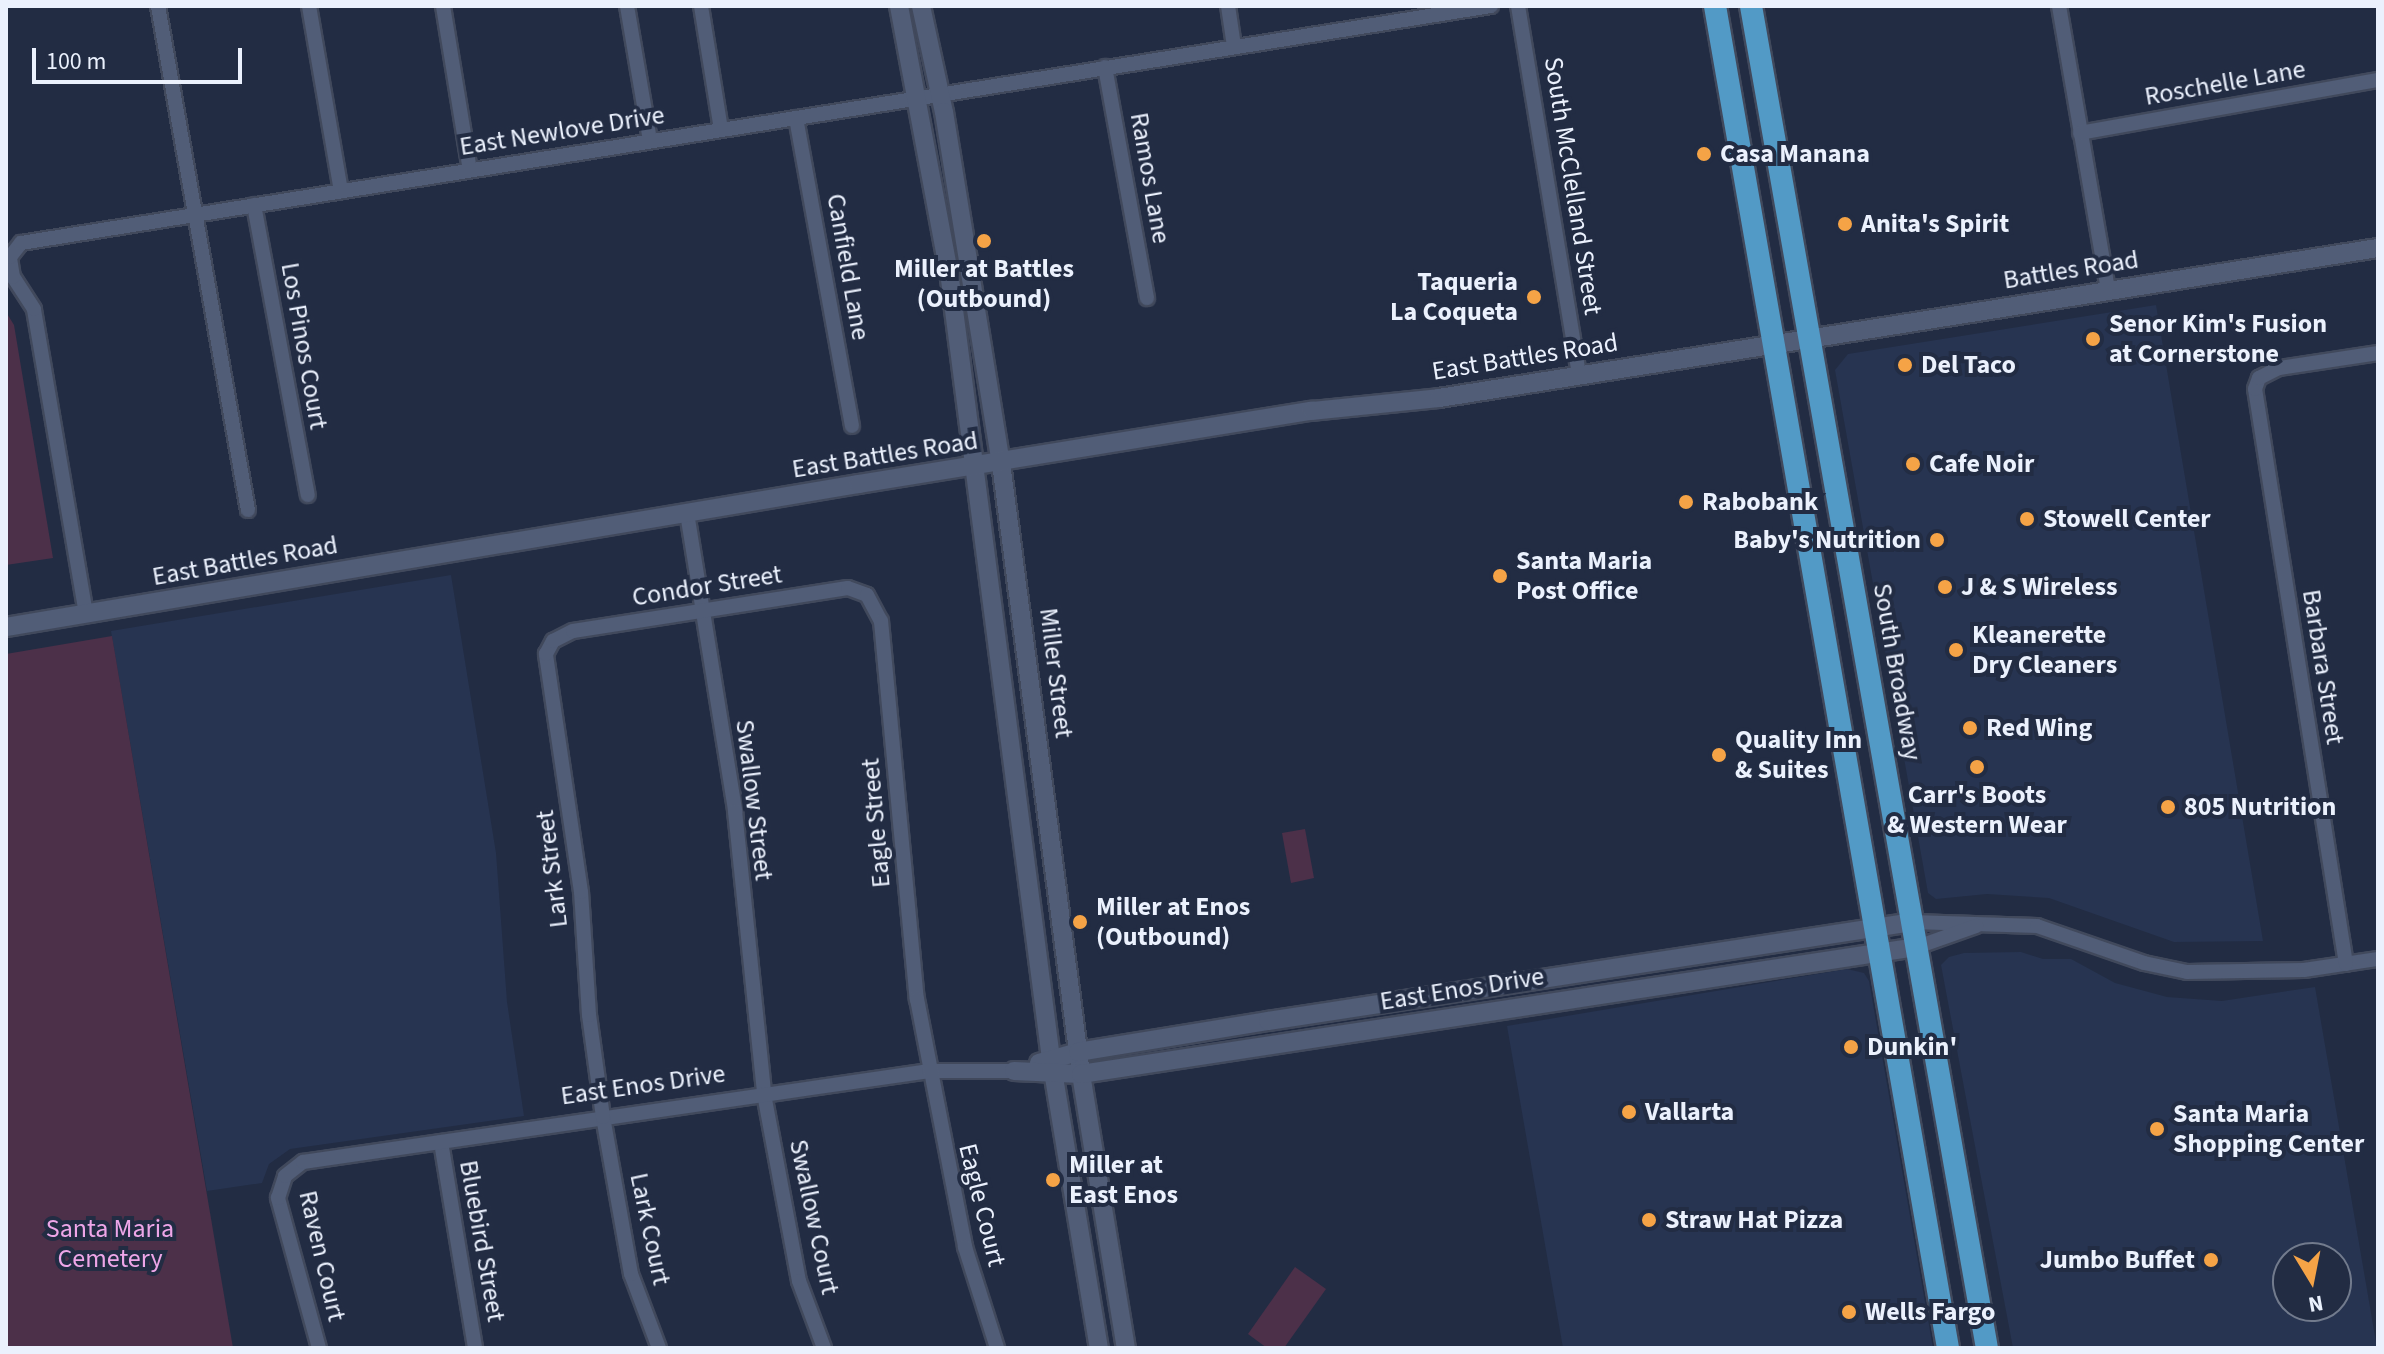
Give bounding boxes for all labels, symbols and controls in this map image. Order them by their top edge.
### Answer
scale bar [36,32,246,82]
text: 100 m [46,44,106,79]
street label: Roschelle Lane [2142,54,2308,112]
street label: South McClelland Street [1537,55,1609,317]
street label: East Newlove Drive [457,99,667,163]
street label: Ramos Lane [1123,110,1177,246]
place label: Casa Manana [1720,138,1870,170]
marker: Casa Manana [1695,145,1713,163]
street label: Canfield Lane [820,191,876,343]
place label: Anita's Spirit [1861,208,2009,240]
marker: Anita's Spirit [1836,215,1854,233]
marker: Miller at Battles (Outbound) [975,232,993,250]
street label: Battles Road [2001,244,2141,296]
place label: Miller at Battles (Outbound) [894,253,1074,314]
street label: Los Pinos Court [274,260,334,432]
place label: Taqueria La Coqueta [1390,266,1518,328]
marker: Taqueria La Coqueta [1525,288,1543,306]
place label: Senor Kim's Fusion at Cornerstone [2109,308,2327,370]
street label: East Battles Road [1430,327,1620,387]
marker: Senor Kim's Fusion at Cornerstone [2084,330,2102,348]
place label: Del Taco [1921,349,2016,381]
marker: Del Taco [1896,356,1914,374]
street label: East Battles Road [790,425,980,485]
place label: Cafe Noir [1929,448,2034,480]
marker: Cafe Noir [1904,455,1922,473]
place label: Rabobank [1702,486,1818,518]
marker: Rabobank [1677,493,1695,511]
place label: Stowell Center [2043,503,2211,535]
marker: Stowell Center [2018,510,2036,528]
place label: Baby's Nutrition [1733,524,1921,556]
street label: East Battles Road [150,529,340,593]
marker: Baby's Nutrition [1928,531,1946,549]
place label: Santa Maria Post Office [1516,545,1652,606]
street label: Condor Street [630,559,784,613]
marker: Santa Maria Post Office [1491,567,1509,585]
place label: J & S Wireless [1961,571,2117,603]
marker: J & S Wireless [1936,578,1954,596]
street label: South Broadway [1866,581,1928,763]
street label: Barbara Street [2295,587,2351,747]
street label: Miller Street [1033,606,1079,740]
place label: Kleanerette Dry Cleaners [1972,619,2117,680]
marker: Kleanerette Dry Cleaners [1947,641,1965,659]
place label: Red Wing [1986,712,2092,744]
street label: Swallow Street [729,718,779,882]
marker: Red Wing [1961,719,1979,737]
place label: Quality Inn & Suites [1735,724,1862,786]
marker: Quality Inn & Suites [1710,746,1728,764]
street label: Eagle Street [855,757,897,889]
marker: Carr's Boots & Western Wear [1968,758,1986,776]
place label: Carr's Boots & Western Wear [1887,779,2067,840]
place label: 805 Nutrition [2184,791,2336,823]
marker: 805 Nutrition [2159,798,2177,816]
street label: Lark Street [529,809,575,929]
place label: Miller at Enos (Outbound) [1096,891,1250,952]
marker: Miller at Enos (Outbound) [1071,913,1089,931]
street label: East Enos Drive [1378,961,1546,1017]
place label: Dunkin' [1867,1031,1957,1063]
marker: Dunkin' [1842,1038,1860,1056]
street label: East Enos Drive [559,1058,727,1112]
place label: Vallarta [1645,1096,1734,1128]
place label: Santa Maria Shopping Center [2173,1098,2364,1160]
marker: Vallarta [1620,1103,1638,1121]
marker: Santa Maria Shopping Center [2148,1120,2166,1138]
street label: Swallow Court [782,1137,846,1297]
street label: Eagle Court [952,1140,1012,1270]
place label: Miller at East Enos [1069,1149,1178,1210]
street label: Bluebird Street [452,1158,512,1324]
street label: Lark Court [623,1170,677,1288]
marker: Miller at East Enos [1044,1171,1062,1189]
street label: Raven Court [292,1188,352,1324]
place label: Straw Hat Pizza [1665,1204,1843,1236]
marker: Straw Hat Pizza [1640,1211,1658,1229]
park label: Santa Maria Cemetery [46,1213,174,1274]
north arrow [2272,1242,2352,1322]
place label: Jumbo Buffet [2040,1244,2195,1276]
marker: Jumbo Buffet [2202,1251,2220,1269]
text: N [2306,1287,2326,1321]
place label: Wells Fargo [1865,1296,1995,1328]
marker: Wells Fargo [1840,1303,1858,1321]

